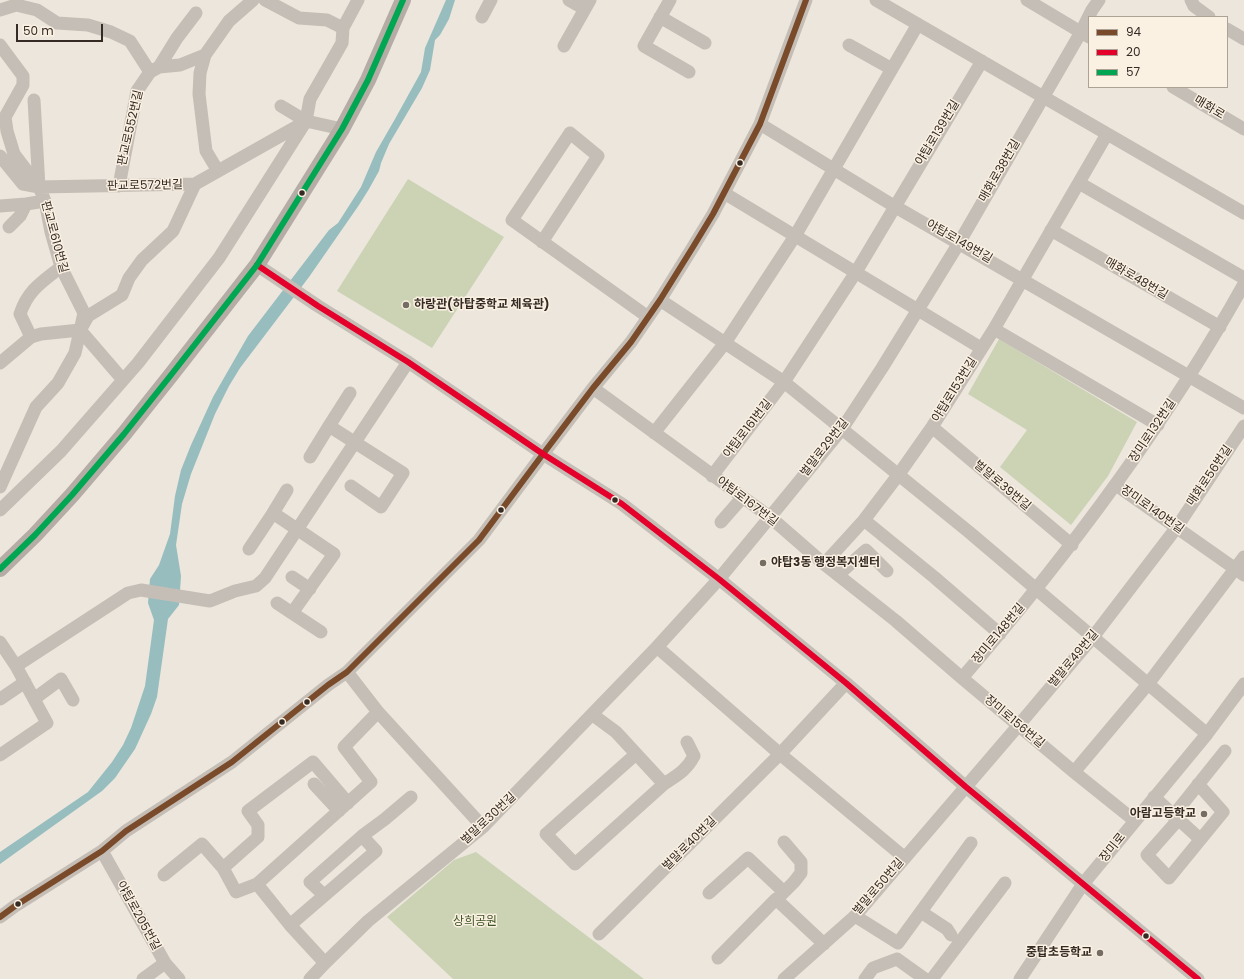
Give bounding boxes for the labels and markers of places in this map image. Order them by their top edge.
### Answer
unlabelled marker [735,158,745,168]
unlabelled marker [297,188,307,198]
place label: 하랑관(하탑중학교 체육관) [414,298,549,312]
marker: 하랑관(하탑중학교 체육관) [401,300,411,310]
unlabelled marker [610,495,620,505]
unlabelled marker [496,505,506,515]
place label: 야탑3동 행정복지센터 [771,556,880,570]
marker: 야탑3동 행정복지센터 [758,558,768,568]
unlabelled marker [302,697,312,707]
unlabelled marker [277,717,287,727]
place label: 아람고등학교 [1130,807,1196,821]
marker: 아람고등학교 [1199,809,1209,819]
unlabelled marker [13,899,23,909]
unlabelled marker [1141,931,1151,941]
place label: 중탑초등학교 [1026,946,1092,960]
marker: 중탑초등학교 [1095,948,1105,958]

